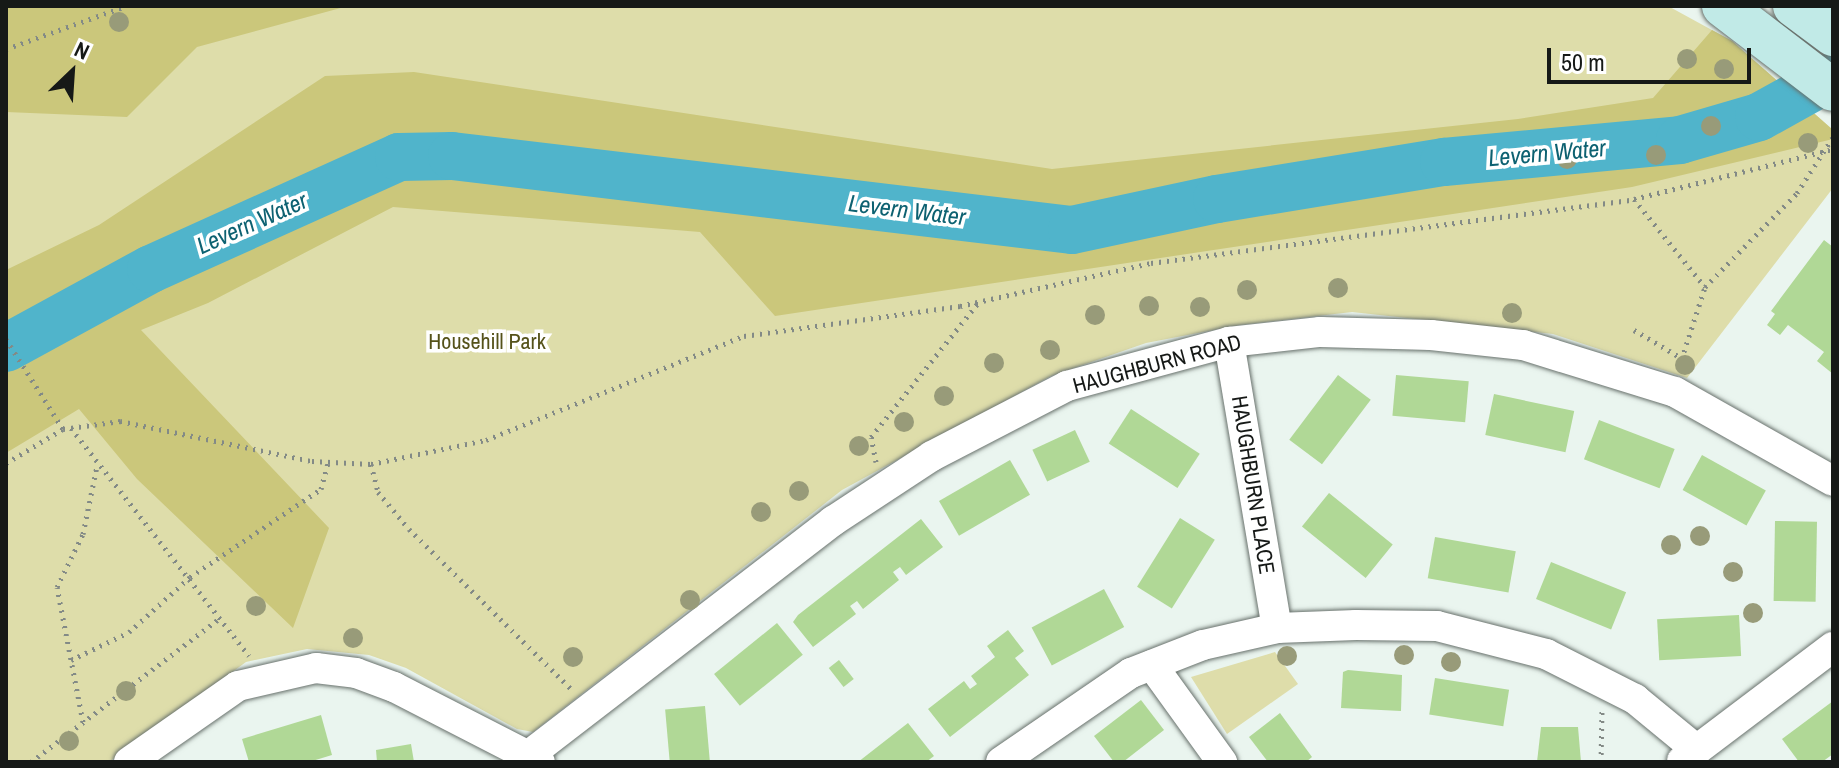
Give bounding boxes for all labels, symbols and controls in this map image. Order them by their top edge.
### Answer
north arrow [32,32,112,112]
scale bar [1551,32,1755,82]
text: N [70,34,94,67]
text: 50 m [1561,46,1605,78]
water label: Levern Water [1487,134,1607,172]
water label: Levern Water [192,186,312,260]
water label: Levern Water [847,189,967,231]
park label: Househill Park [428,329,546,355]
street label: HAUGHBURN ROAD [1070,329,1244,399]
street label: HAUGHBURN PLACE [1226,394,1280,576]

